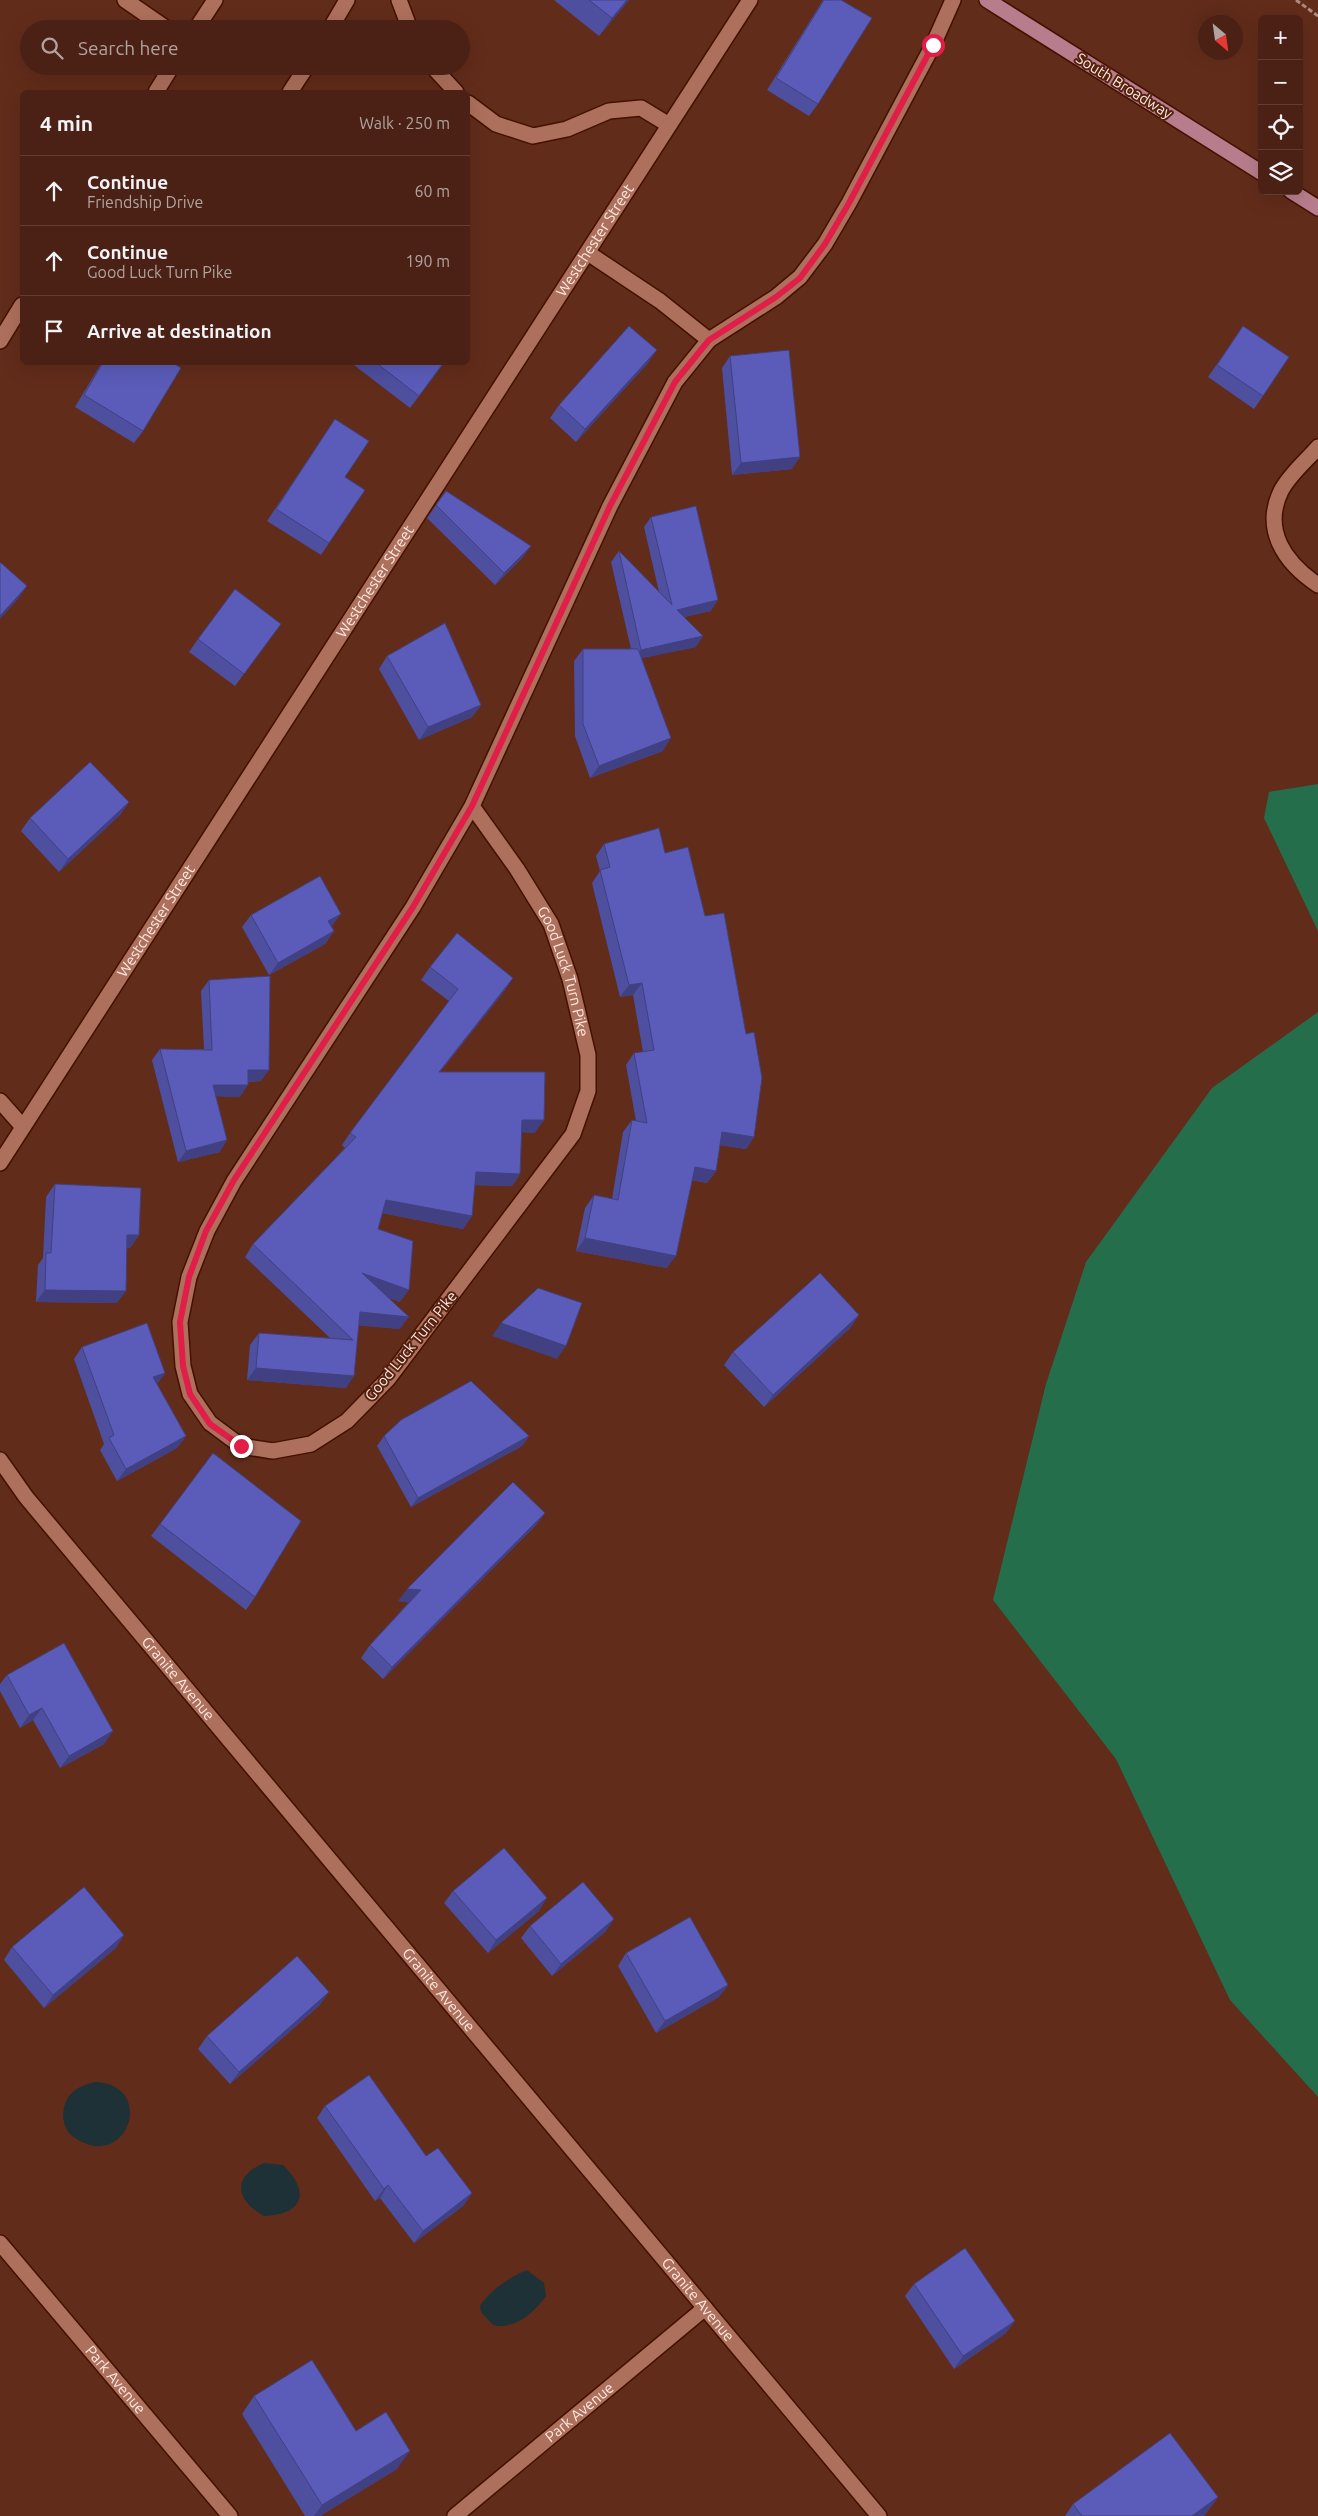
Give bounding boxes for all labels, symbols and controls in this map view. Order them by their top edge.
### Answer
north arrow [1198,15,1243,60]
map controls [1258,15,1303,195]
button: + [1258,15,1303,60]
search box [20,20,470,75]
icon: search [38,34,66,62]
route start [922,34,945,57]
text: Search here [78,37,178,59]
street label: South Broadway [1073,49,1175,122]
button: − [1258,60,1303,105]
button: locate [1258,105,1303,150]
text: 4 min [40,111,93,135]
text: Walk · 250 m [359,114,450,132]
button: layers [1258,150,1303,195]
text: Continue [87,171,168,193]
icon: ahead [40,177,68,205]
street label: Westchester Street [552,181,637,299]
text: 60 m [414,182,450,200]
text: Friendship Drive [87,193,203,211]
text: Continue [87,241,168,263]
icon: ahead [40,247,68,275]
text: 190 m [405,252,450,270]
text: Good Luck Turn Pike [87,263,232,281]
icon: arrive [40,317,68,345]
text: Arrive at destination [87,320,272,342]
street label: Westchester Street [332,522,417,640]
street label: Westchester Street [113,861,198,980]
street label: Good Luck Turn Pike [534,903,592,1038]
street label: Good Luck Turn Pike [361,1287,460,1404]
route end [230,1435,253,1458]
street label: Granite Avenue [139,1633,218,1723]
street label: Granite Avenue [399,1944,479,2035]
street label: Granite Avenue [658,2254,738,2345]
street label: Park Avenue [82,2342,149,2417]
street label: Park Avenue [542,2379,617,2445]

